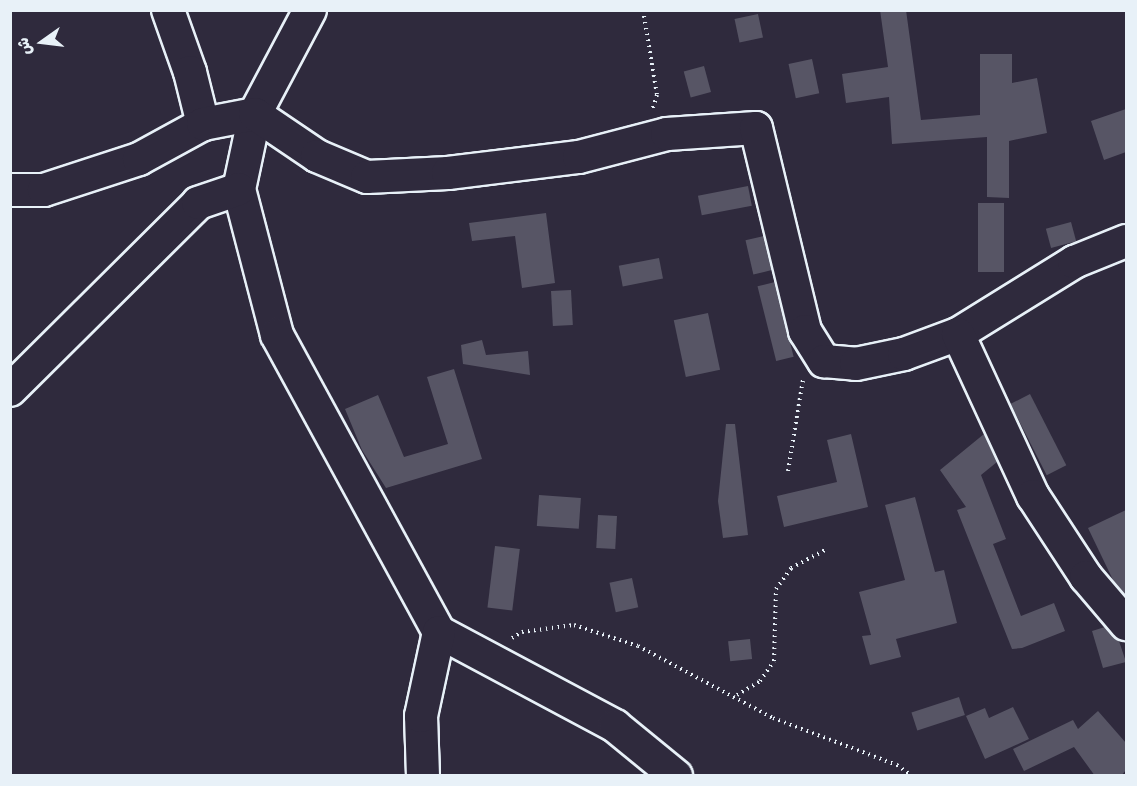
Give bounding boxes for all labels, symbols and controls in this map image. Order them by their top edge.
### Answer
north arrow [12,12,72,72]
text: ش [8,34,40,59]

